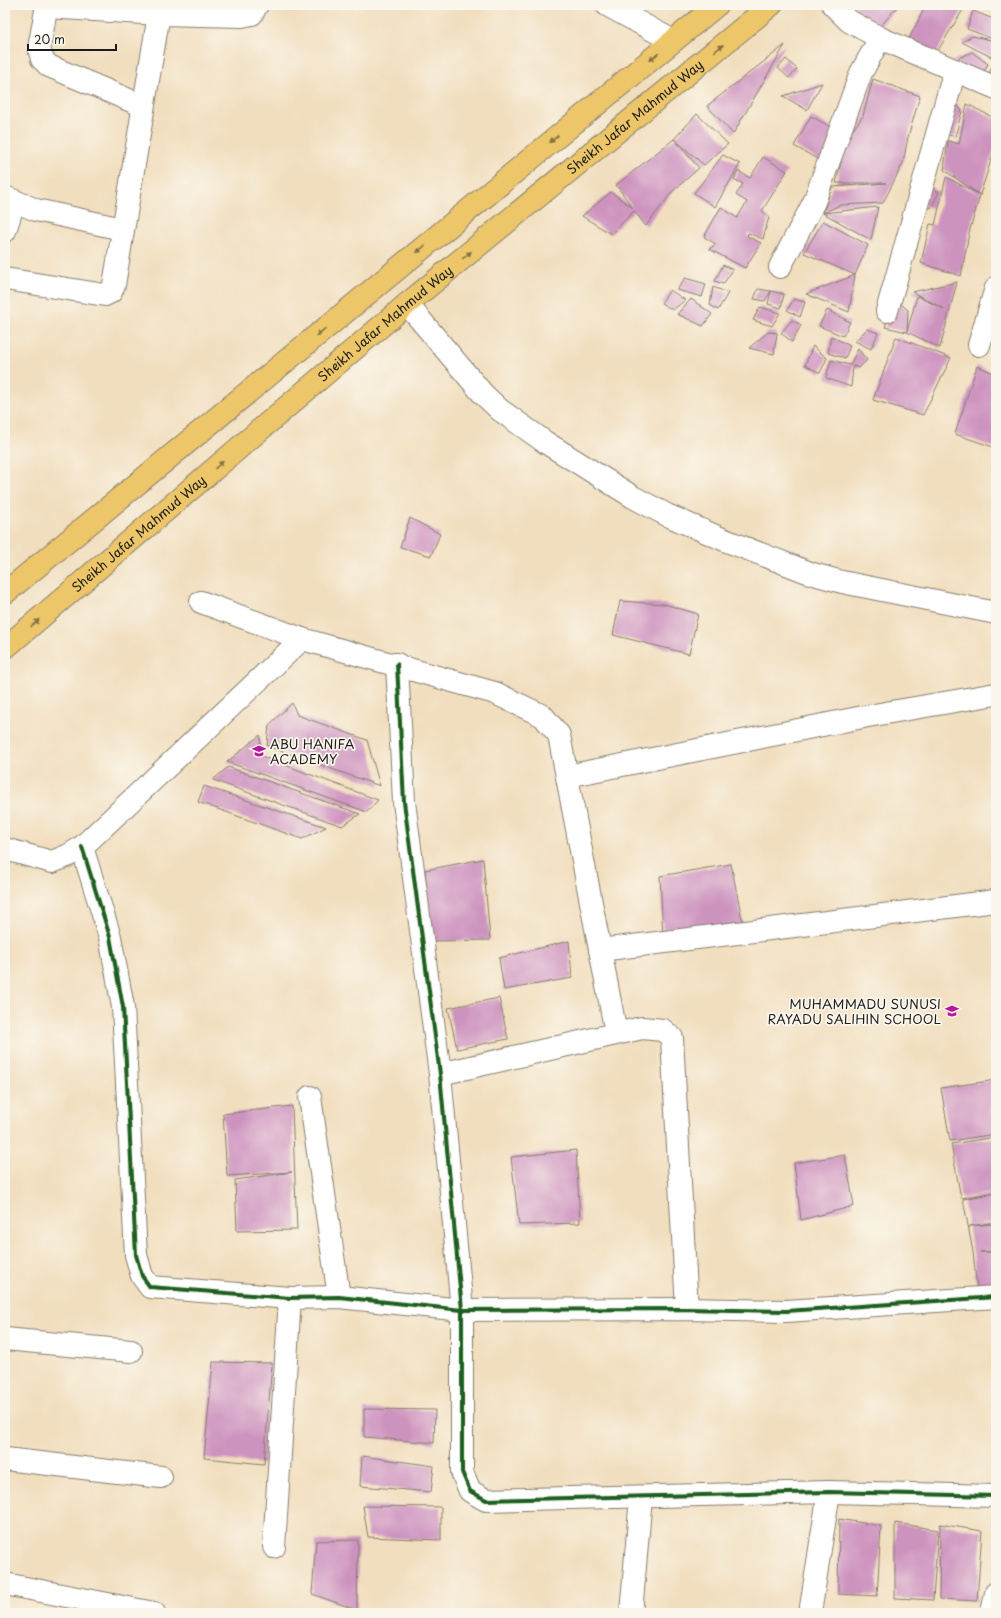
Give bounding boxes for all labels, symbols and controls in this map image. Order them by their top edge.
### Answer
scale bar [28,26,116,52]
text: 20 m [34,30,65,48]
one-way arrow [714,43,724,52]
one-way arrow [649,52,660,61]
street label: Sheikh Jafar Mahmud Way [562,55,707,178]
one-way arrow [549,135,559,144]
one-way arrow [416,245,427,254]
one-way arrow [462,250,473,259]
street label: Sheikh Jafar Mahmud Way [313,260,456,385]
one-way arrow [316,327,327,336]
one-way arrow [213,461,224,470]
street label: Sheikh Jafar Mahmud Way [67,470,210,596]
one-way arrow [29,618,40,627]
place label: ABU HANIFA ACADEMY [270,734,354,768]
school or university icon: ABU HANIFA ACADEMY [251,743,267,759]
place label: MUHAMMADU SUNUSI RAYADU SALIHIN SCHOOL [767,994,941,1028]
school or university icon: MUHAMMADU SUNUSI RAYADU SALIHIN SCHOOL [944,1003,960,1019]

